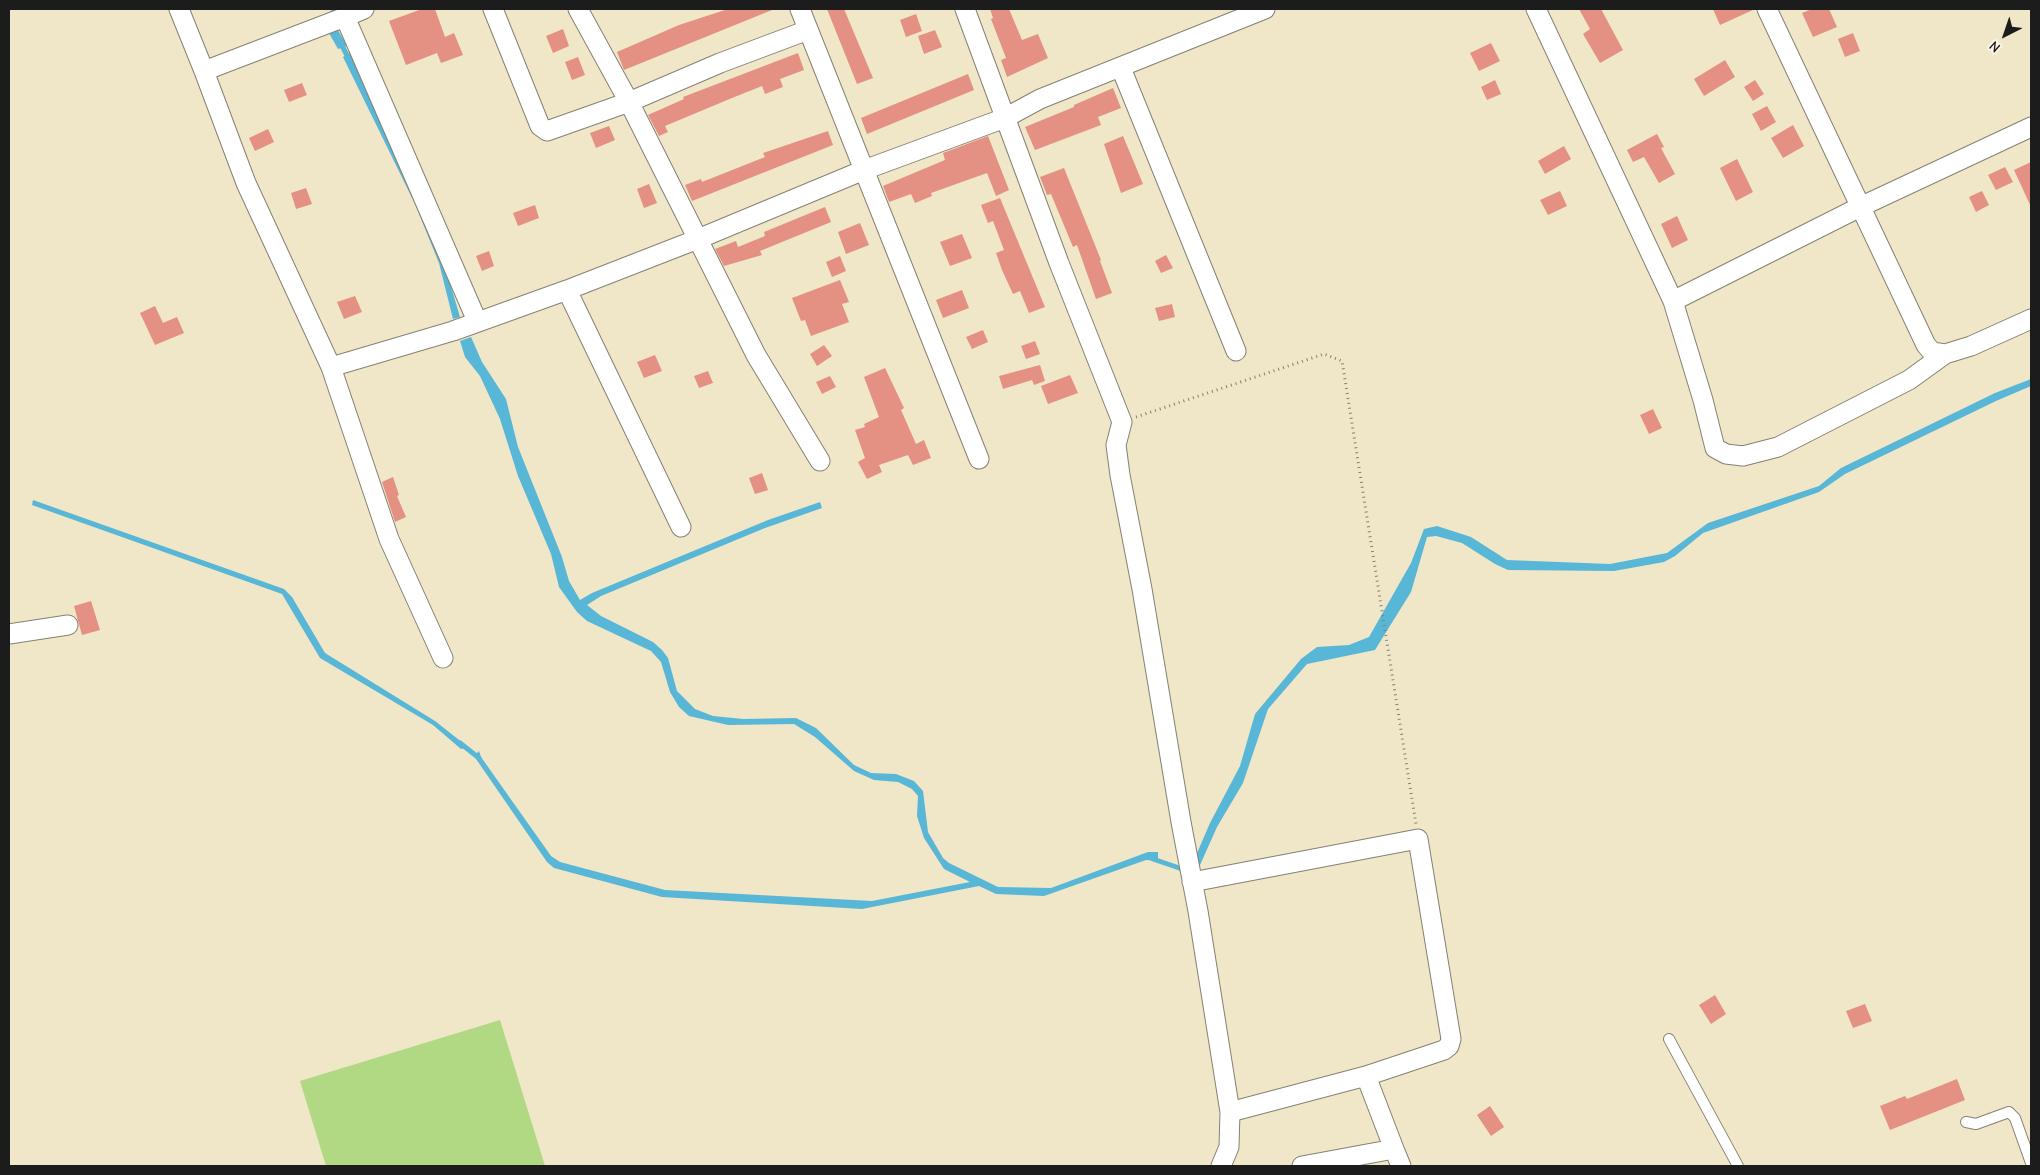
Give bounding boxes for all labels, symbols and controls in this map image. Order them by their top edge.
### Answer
north arrow [1980,10,2030,60]
text: N [1986,37,2004,56]

